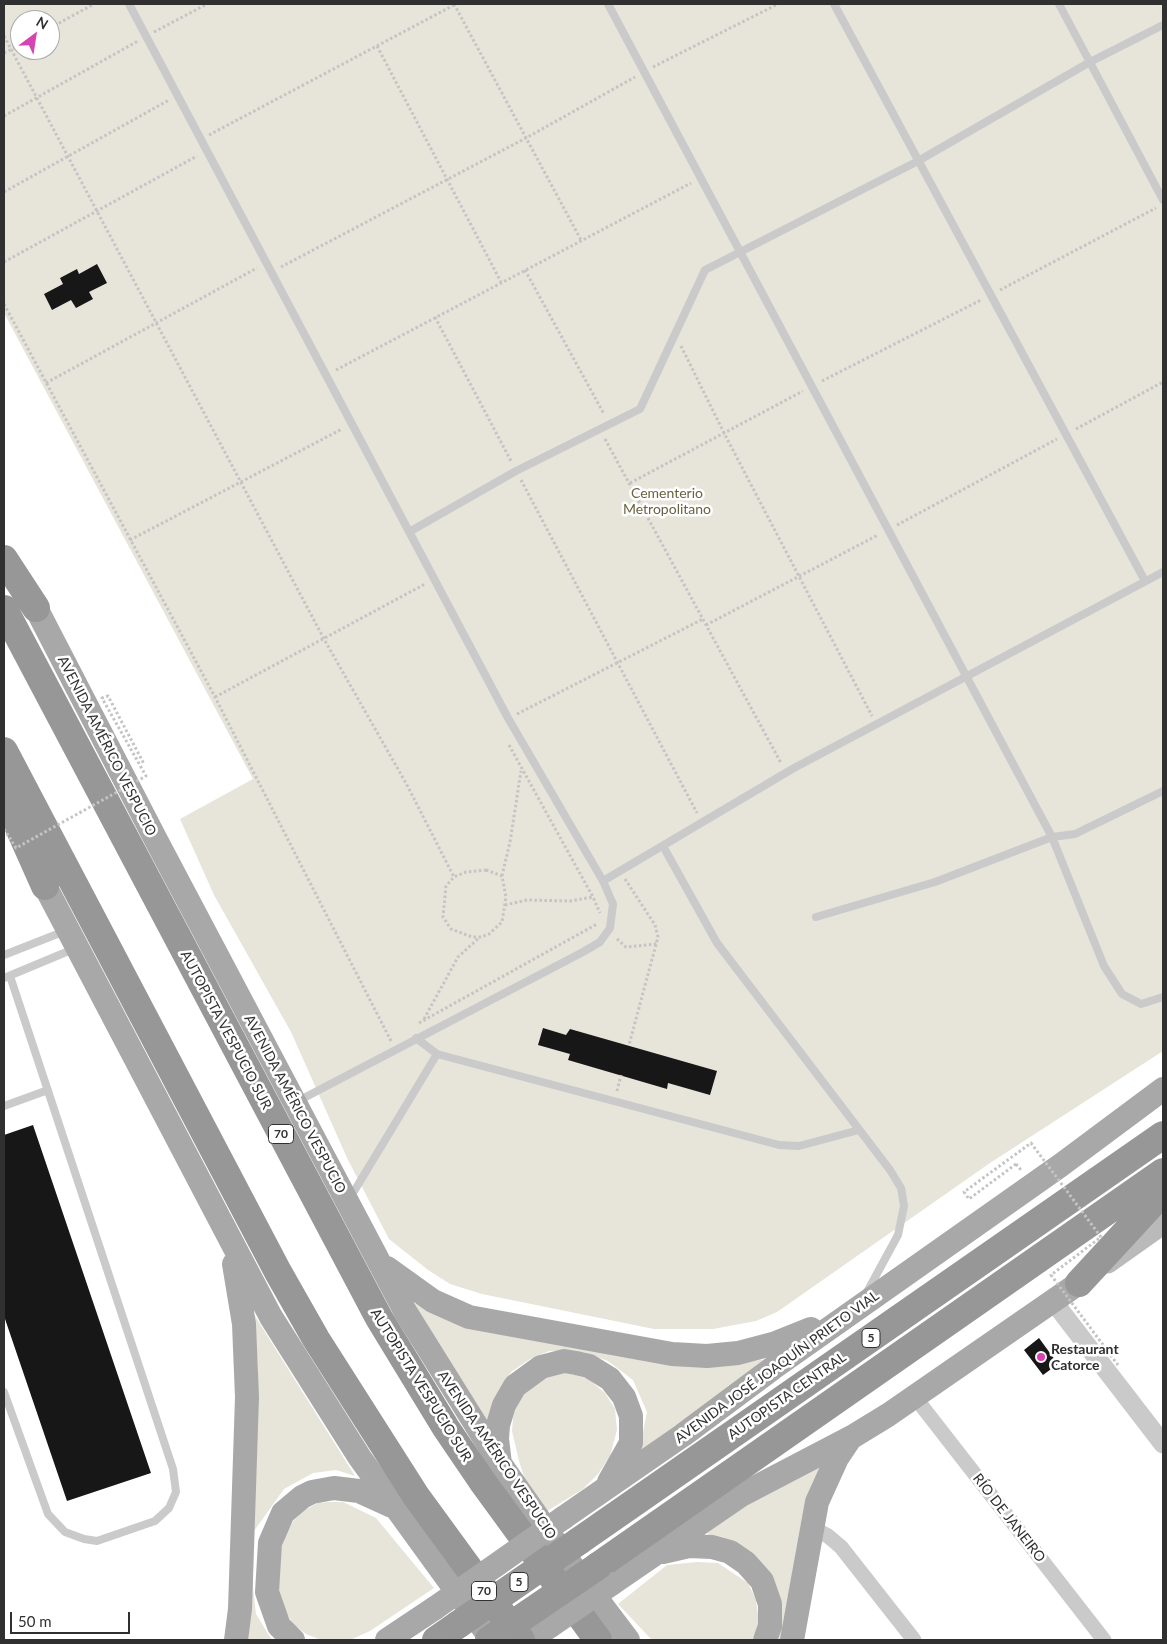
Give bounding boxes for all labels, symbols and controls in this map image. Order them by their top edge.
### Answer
north arrow [10,10,60,60]
text: N [33,13,51,33]
park label: Cementerio Metropolitano [623,485,711,518]
street label: AVENIDA AMÉRICO VESPUCIO [54,653,160,839]
street label: AUTOPISTA VESPUCIO SUR [177,948,275,1112]
street label: AVENIDA AMÉRICO VESPUCIO [241,1012,349,1196]
road number: 70 [268,1124,294,1144]
street label: AVENIDA JOSÉ JOAQUÍN PRIETO VIAL [672,1287,882,1447]
street label: AUTOPISTA VESPUCIO SUR [367,1305,475,1465]
road number: 5 [862,1329,880,1348]
place label: Restaurant Catorce [1051,1341,1119,1374]
street label: AUTOPISTA CENTRAL [725,1349,849,1443]
marker: Restaurant Catorce [1035,1351,1047,1363]
street label: AVENIDA AMÉRICO VESPUCIO [434,1367,560,1543]
street label: RÍO DE JANEIRO [969,1470,1049,1566]
road number: 5 [510,1572,528,1591]
road number: 70 [472,1582,496,1600]
scale bar [12,1602,132,1634]
text: 50 m [18,1612,52,1630]

